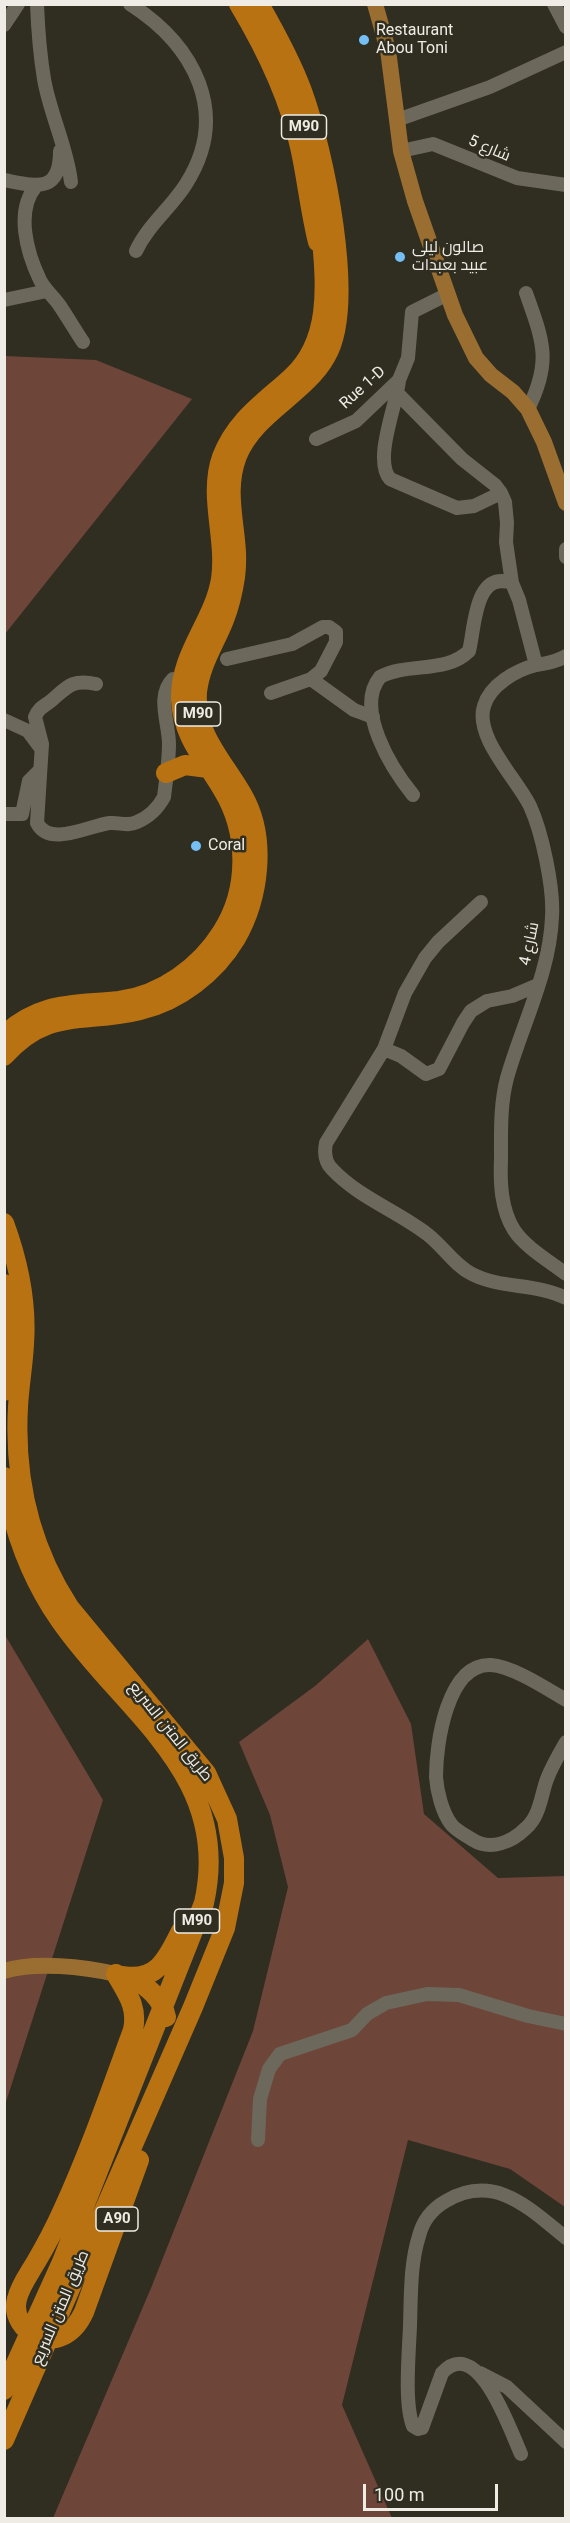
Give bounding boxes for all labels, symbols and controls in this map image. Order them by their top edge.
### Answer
place label: Restaurant Abou Toni [376,21,453,59]
marker: Restaurant Abou Toni [357,33,371,47]
road number: M90 [282,115,326,139]
street label: شارع 5 [465,132,513,166]
place label: صالون ليلى عبيد بعبدات [412,238,488,276]
marker: صالون ليلى عبيد بعبدات [393,250,407,264]
street label: Rue 1-D [336,362,390,414]
road number: M90 [176,702,220,726]
place label: Coral [208,836,245,856]
marker: Coral [189,839,203,853]
street label: شارع 4 [516,921,544,967]
street label: طريق المتن السريع [124,1678,216,1786]
road number: M90 [174,1909,220,1933]
road number: A90 [96,2207,138,2231]
street label: طريق المتن السريع [28,2248,94,2368]
scale bar [366,2472,501,2510]
text: 100 m [374,2484,425,2505]

